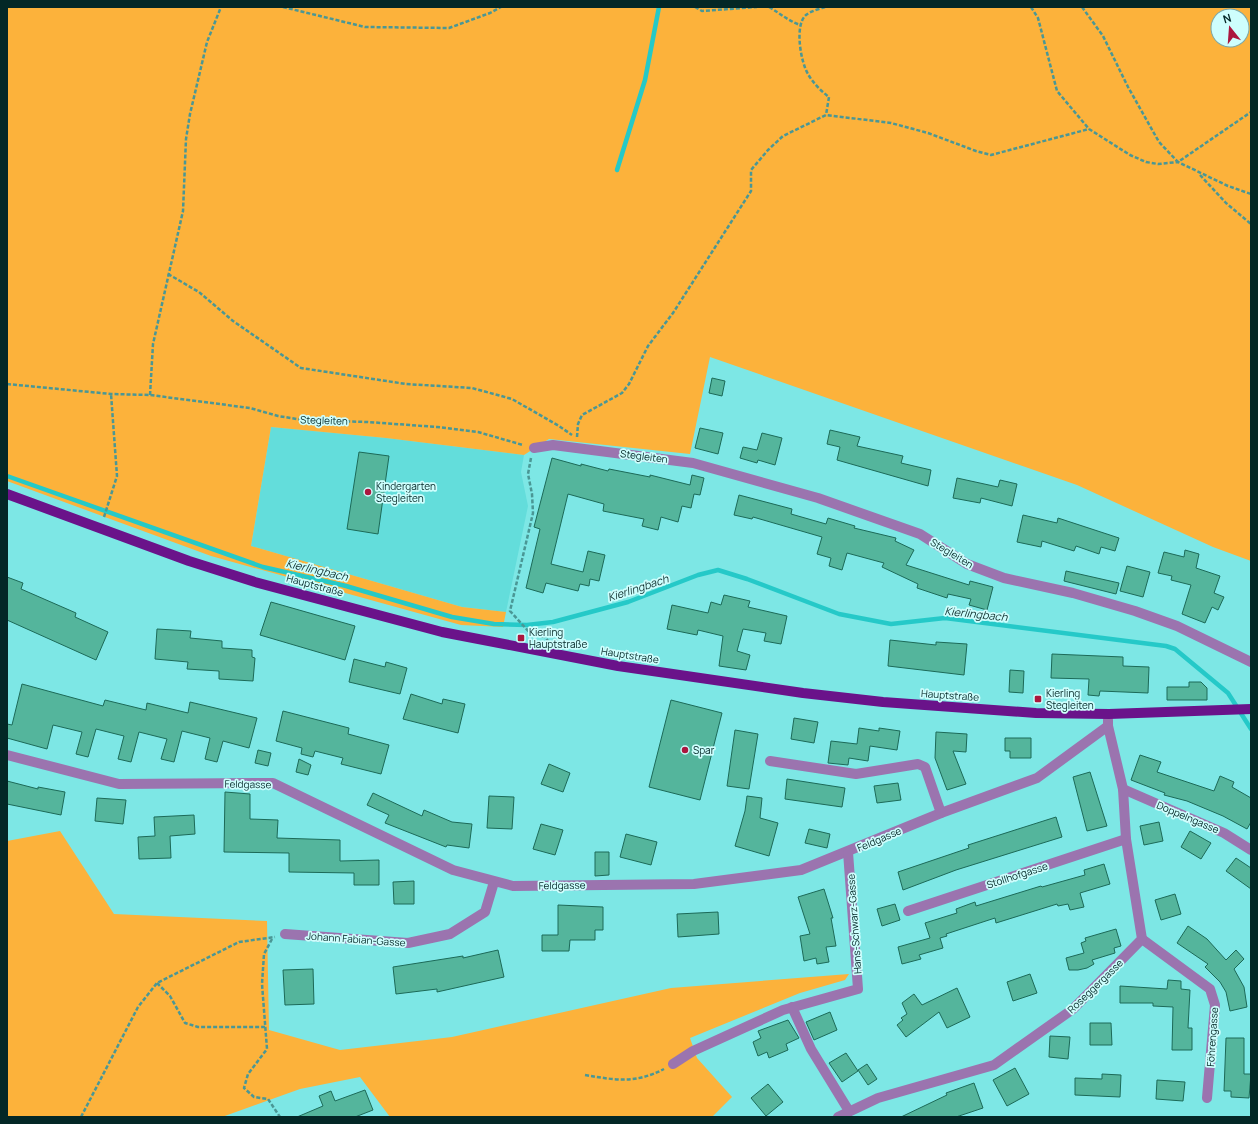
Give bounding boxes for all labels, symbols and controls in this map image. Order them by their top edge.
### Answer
north arrow [1210,8,1250,48]
text: N [1221,10,1233,26]
street label: Stegleiten [300,412,348,428]
street label: Stegleiten [619,446,669,466]
place label: Kindergarten Stegleiten [376,479,436,505]
marker: Kindergarten Stegleiten [363,487,373,497]
street label: Stegleiten [928,535,976,571]
water label: Kierlingbach [285,555,350,584]
street label: Hauptstraße [285,571,345,599]
water label: Kierlingbach [606,571,671,604]
water label: Kierlingbach [944,603,1009,624]
place label: Kierling Hauptstraße [529,625,587,651]
marker: Kierling Hauptstraße [516,633,526,643]
street label: Hauptstraße [600,644,660,666]
street label: Hauptstraße [920,686,980,704]
place label: Kierling Stegleiten [1046,686,1094,712]
marker: Kierling Stegleiten [1033,694,1043,704]
place label: Spar [693,743,715,757]
marker: Spar [680,745,690,755]
street label: Feldgasse [224,777,272,791]
street label: Doppelngasse [1155,798,1221,836]
street label: Feldgasse [855,823,903,855]
street label: Stollhofgasse [985,858,1050,892]
street label: Hans-Schwarz-Gasse [844,873,864,975]
street label: Feldgasse [538,878,586,892]
street label: Johann Fabian-Gasse [306,929,406,949]
street label: Roseggergasse [1064,956,1126,1016]
street label: Föhrengasse [1203,1007,1221,1067]

